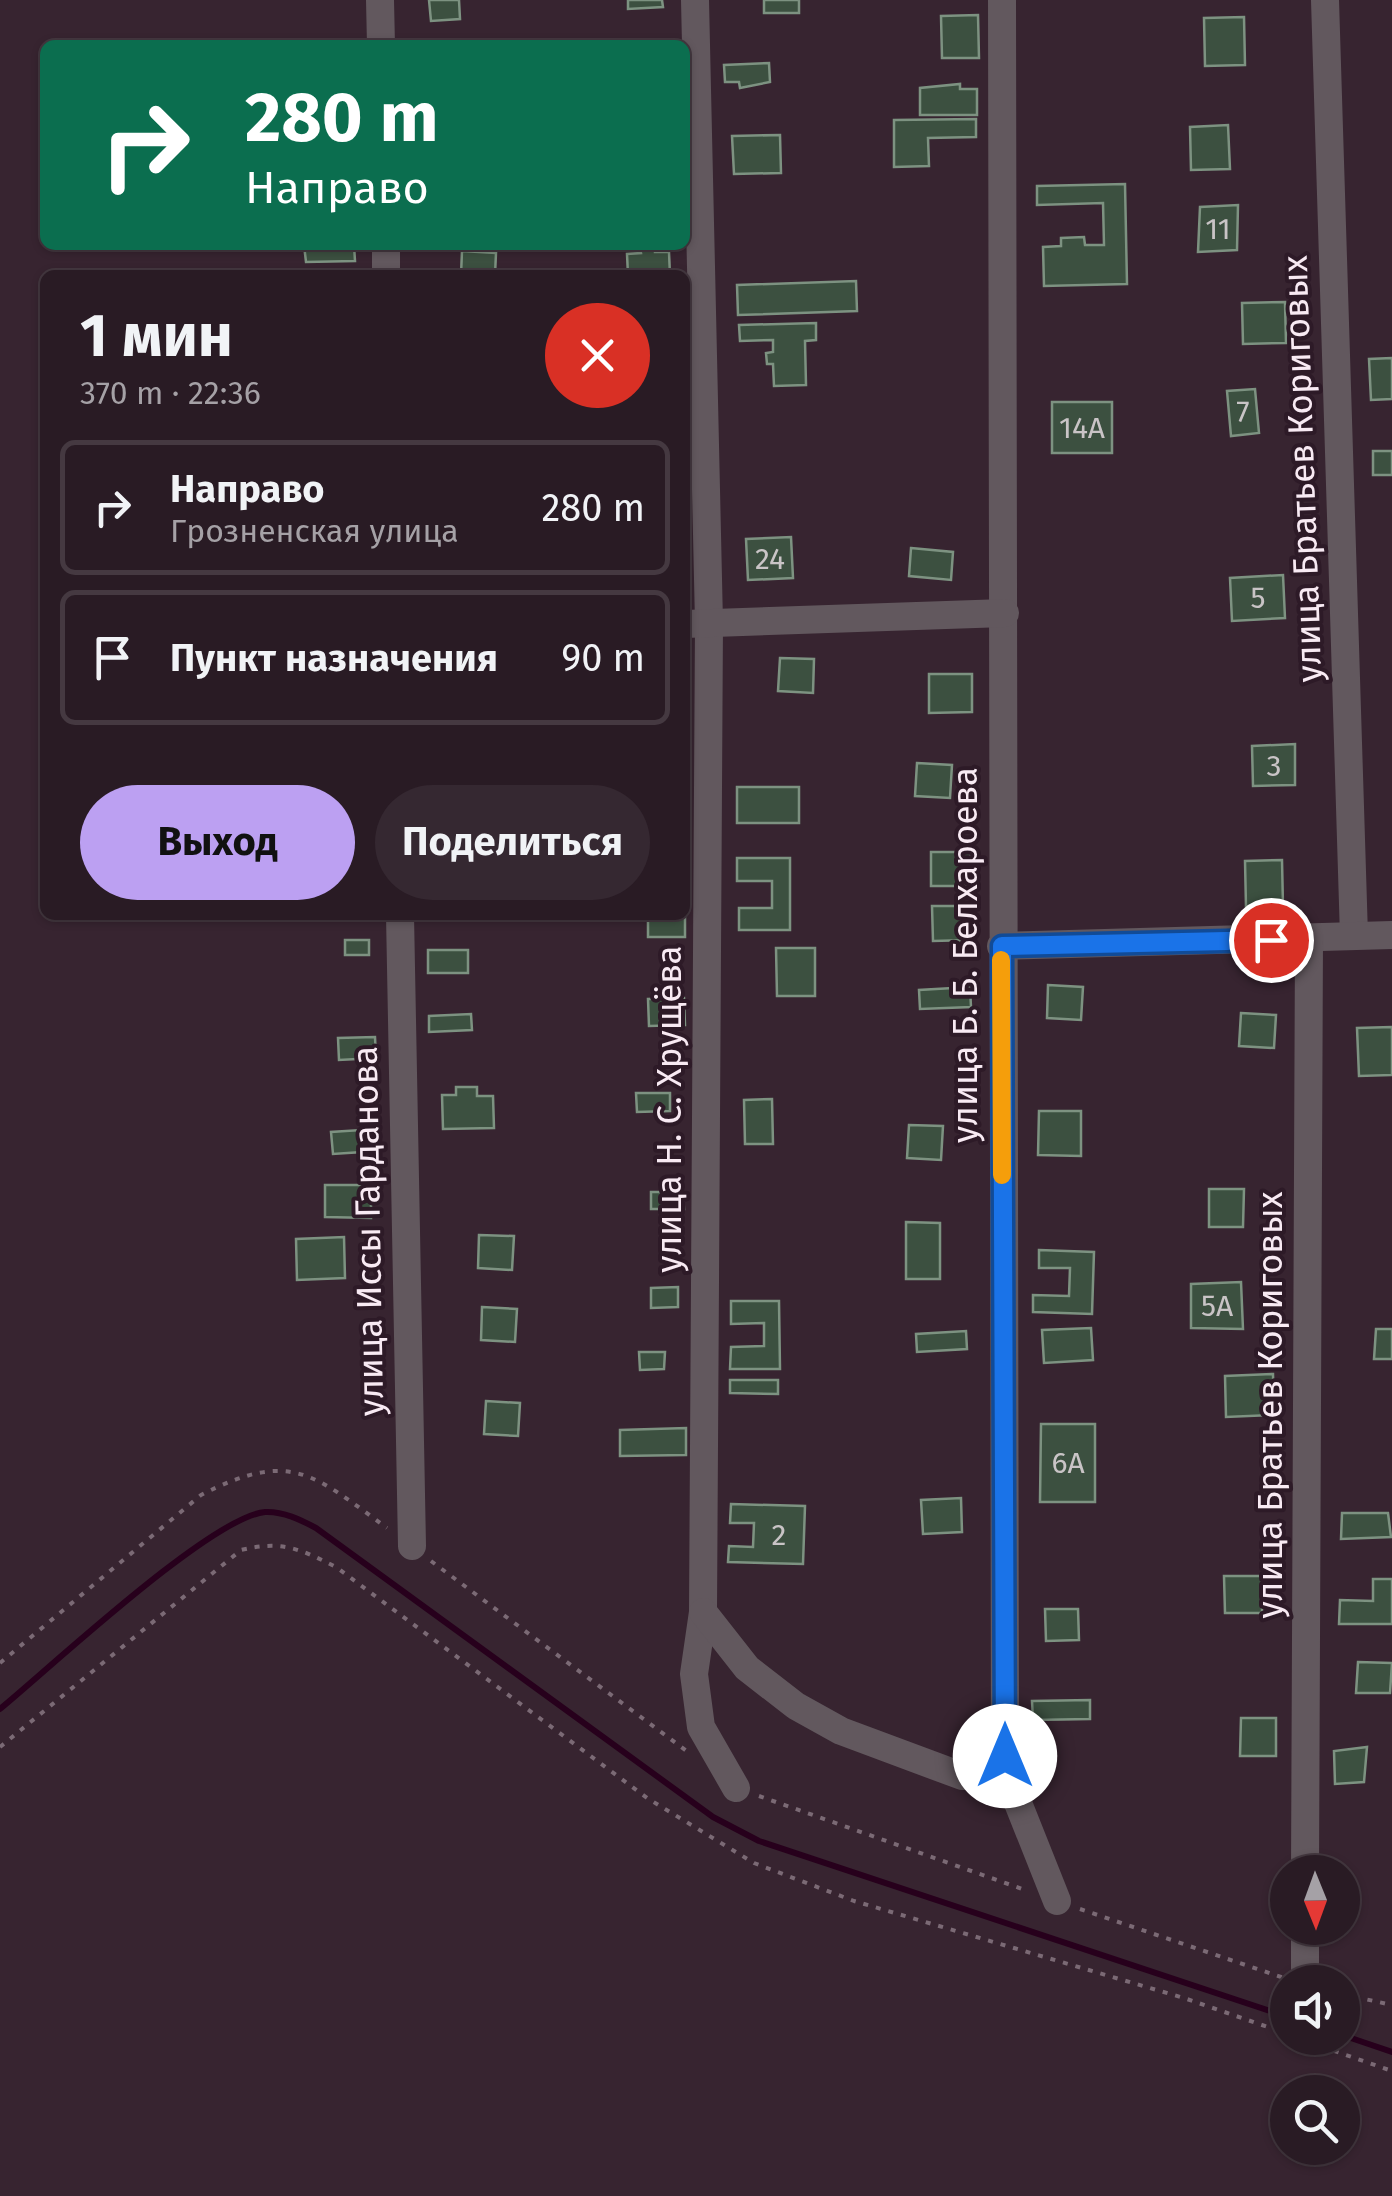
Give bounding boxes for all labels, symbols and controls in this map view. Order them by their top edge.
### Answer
text: 280 m [245,76,439,160]
icon: right [80,80,210,210]
text: Направо [245,161,429,215]
house number: 11 [1205,211,1231,247]
street label: улица Братьев Кориговых [1274,255,1330,683]
text: 1 мин [80,300,233,372]
button: close [545,303,650,408]
text: 370 m · 22:36 [80,374,261,412]
house number: 7 [1236,394,1250,430]
house number: 14А [1059,410,1106,446]
text: Направо [170,466,324,512]
icon: right [85,480,140,535]
text: 280 m [541,485,645,531]
text: Грозненская улица [170,512,459,550]
house number: 24 [755,541,785,577]
house number: 5 [1250,580,1266,616]
icon: arrive [85,630,140,685]
text: Пункт назначения [170,635,498,681]
text: 90 m [561,635,645,681]
house number: 3 [1267,748,1281,784]
street label: улица Б. Б. Белхароева [944,767,986,1143]
button: Выход [80,785,355,900]
button: Поделиться [375,785,650,900]
pin [1229,898,1314,983]
icon: arrive [1244,913,1299,968]
street label: улица Н. С. Хрущёва [648,945,690,1273]
street label: улица Иссы Гарданова [344,1045,392,1417]
street label: улица Братьев Кориговых [1249,1191,1291,1619]
house number: 5А [1201,1288,1234,1324]
house number: 6А [1051,1445,1085,1481]
house number: 2 [772,1517,786,1553]
position arrow [953,1704,1057,1808]
north arrow [1270,1855,1360,1945]
map controls [1270,1855,1360,2165]
button: sound [1270,1965,1360,2055]
button: search [1270,2075,1360,2165]

